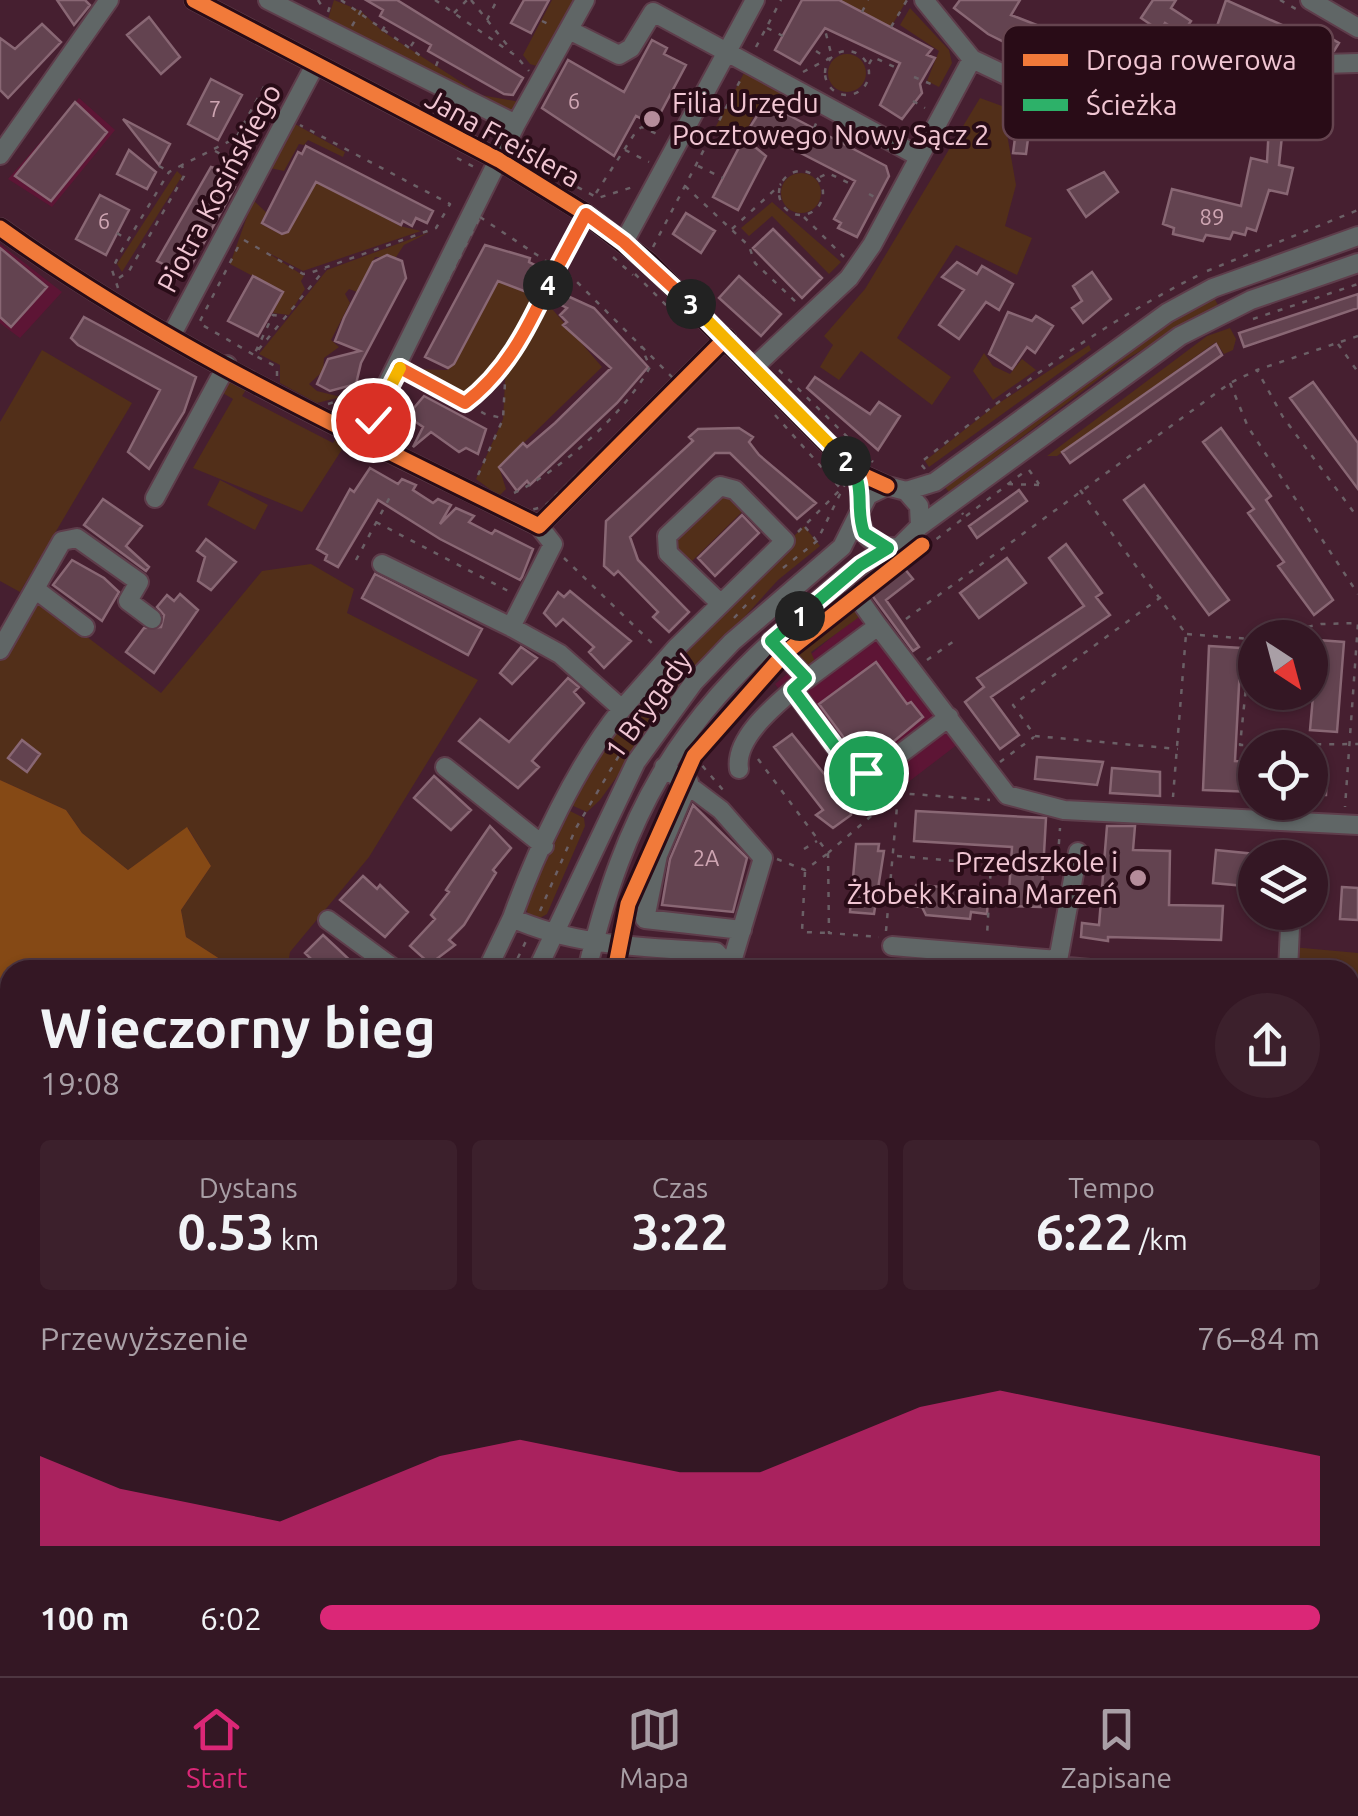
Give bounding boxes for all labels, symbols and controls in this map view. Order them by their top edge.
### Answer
legend [1003,25,1333,140]
text: Droga rowerowa [1086,44,1297,75]
street label: Piotra Kosińskiego [151,78,287,297]
street label: Jana Freislera [421,82,586,193]
place label: Filia Urzędu Pocztowego Nowy Sącz 2 [672,87,990,150]
house number: 6 [568,88,580,113]
text: Ścieżka [1086,88,1177,120]
house number: 7 [209,96,221,121]
marker: Filia Urzędu Pocztowego Nowy Sącz 2 [641,108,663,130]
house number: 89 [1200,204,1224,229]
house number: 6 [98,208,110,233]
pin: 4 [523,260,573,310]
text: 4 [540,269,556,300]
pin: 3 [666,279,716,329]
text: 3 [683,288,699,319]
pin [331,378,416,463]
icon: check [346,393,401,448]
pin: 2 [821,436,871,486]
text: 2 [838,445,854,476]
pin: 1 [775,591,825,641]
text: 1 [792,600,808,631]
north arrow [1238,620,1328,710]
map controls [1238,620,1328,930]
street label: 1 Brygady [598,645,697,764]
button: locate [1238,730,1328,820]
pin [824,731,909,816]
icon: arrive [839,746,894,801]
button: layers [1238,840,1328,930]
house number: 2A [693,845,720,870]
place label: Przedszkole i Żłobek Kraina Marzeń [847,846,1118,909]
marker: Przedszkole i Żłobek Kraina Marzeń [1127,867,1149,889]
button: share [1215,993,1320,1098]
text: Wieczorny bieg [40,997,436,1058]
text: 19:08 [40,1065,120,1101]
text: Dystans [199,1172,298,1203]
text: Czas [652,1172,708,1203]
text: Tempo [1068,1172,1155,1203]
text: 0.53 [178,1203,274,1259]
text: 3:22 [632,1203,728,1259]
text: 6:22 [1036,1203,1133,1259]
text: km [274,1224,319,1255]
text: /km [1133,1224,1188,1255]
text: Przewyższenie [40,1320,249,1356]
text: 76–84 m [1197,1320,1320,1356]
text: 100 m [40,1600,129,1636]
text: 6:02 [200,1600,262,1636]
tab: Start [186,1702,248,1793]
tab: Mapa [619,1702,689,1793]
tab: Zapisane [1061,1702,1172,1793]

